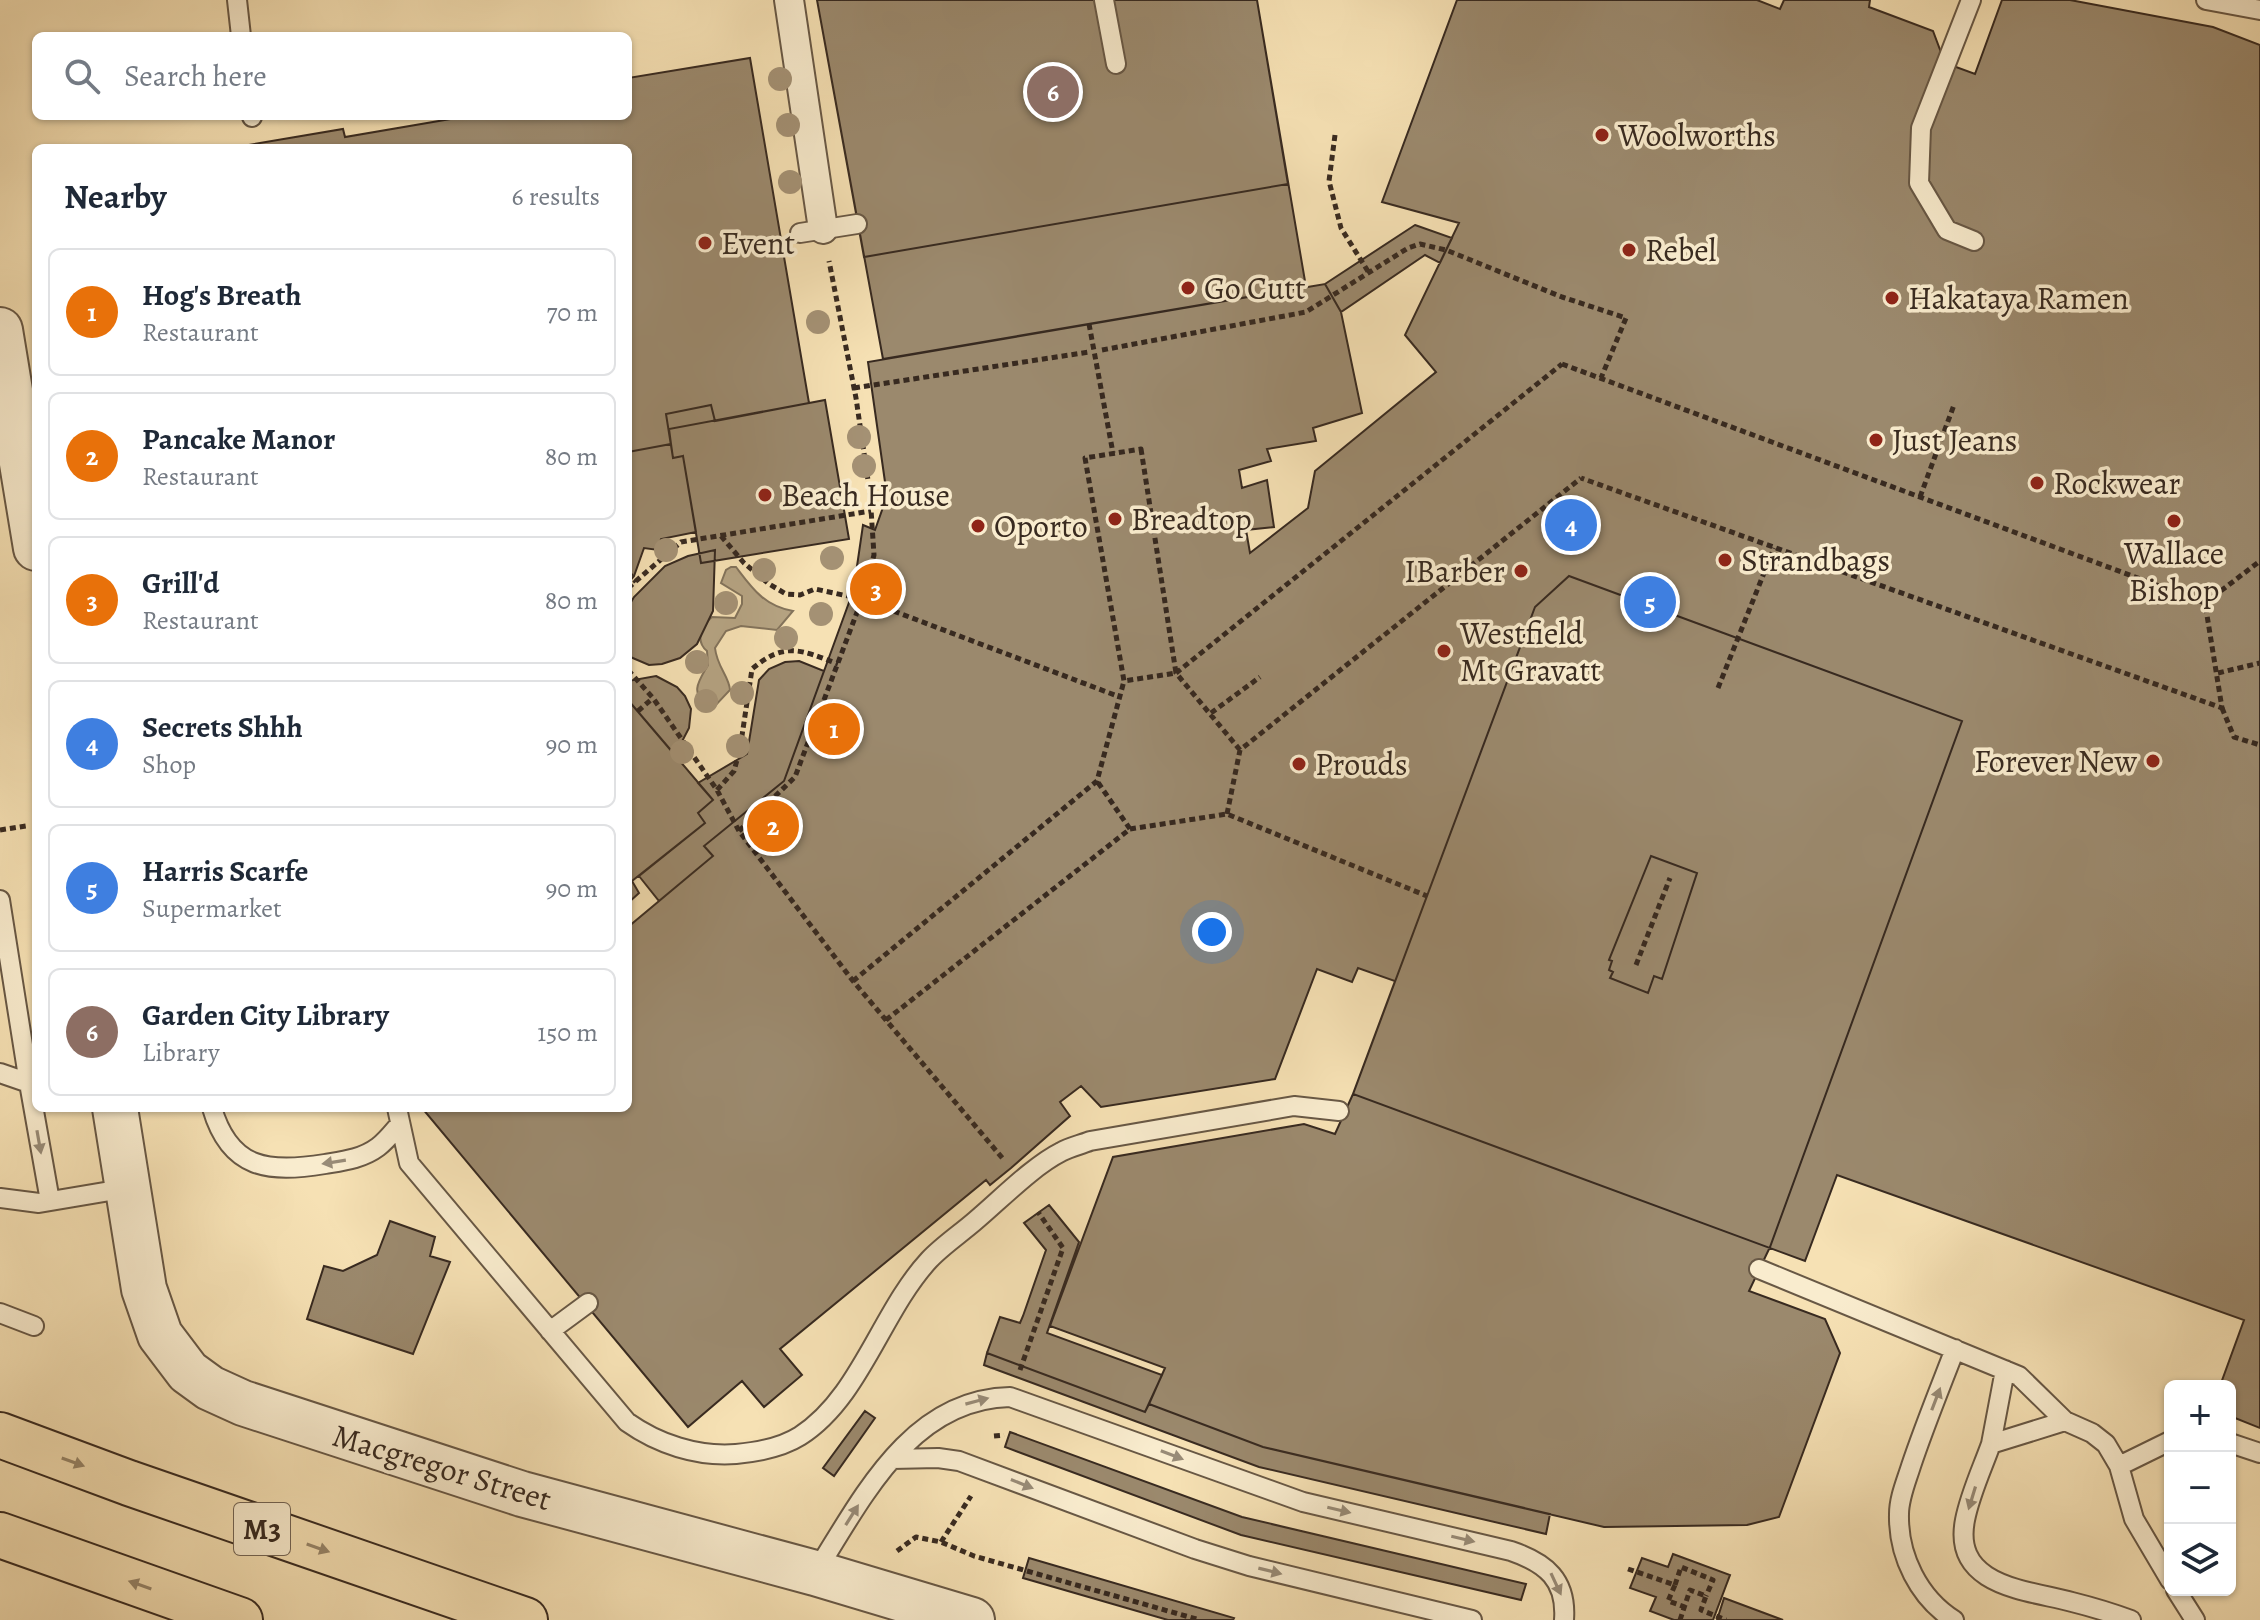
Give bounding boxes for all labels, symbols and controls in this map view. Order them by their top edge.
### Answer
search box [32,32,632,120]
icon: search [60,54,104,98]
text: Search here [124,56,267,96]
pin: 6 [1027,62,1079,122]
place label: Woolworths [1617,113,1776,157]
marker: Woolworths [1593,126,1611,144]
text: Nearby [64,173,167,220]
text: 6 results [512,179,600,214]
place label: Event [721,221,795,265]
place label: Rebel [1645,228,1717,272]
marker: Event [696,234,714,252]
marker: Rebel [1620,241,1638,259]
place label: Go Cutt [1204,266,1305,310]
text: Hog's Breath [142,275,302,315]
place label: Hakataya Ramen [1908,276,2129,320]
marker: Go Cutt [1179,279,1197,297]
marker: Hakataya Ramen [1883,289,1901,307]
text: 1 [87,295,97,330]
text: 70 m [546,295,598,330]
text: Restaurant [142,315,259,350]
place label: Just Jeans [1892,418,2017,462]
text: Pancake Manor [142,419,335,459]
marker: Just Jeans [1867,431,1885,449]
text: 2 [86,439,98,474]
text: 80 m [545,439,598,474]
text: Restaurant [142,459,259,494]
place label: Rockwear [2053,461,2181,505]
place label: Beach House [781,473,950,517]
marker: Rockwear [2028,474,2046,492]
marker: Beach House [756,486,774,504]
pin: 4 [1545,495,1597,555]
place label: Breadtop [1131,497,1252,541]
place label: Oporto [994,504,1088,548]
marker: Breadtop [1106,510,1124,528]
marker: Wallace Bishop [2165,512,2183,530]
marker: Oporto [969,517,987,535]
place label: Wallace Bishop [2123,531,2224,612]
place label: Strandbags [1741,538,1890,582]
place label: IBarber [1404,549,1505,593]
marker: Strandbags [1716,551,1734,569]
pin: 3 [850,559,902,619]
marker: IBarber [1512,562,1530,580]
text: Grill'd [142,563,219,603]
pin: 5 [1624,572,1676,632]
text: 3 [86,583,98,618]
text: 80 m [545,583,598,618]
text: Restaurant [142,603,259,638]
place label: Westfield Mt Gravatt [1459,611,1601,692]
marker: Westfield Mt Gravatt [1435,642,1453,660]
pin: 1 [808,699,860,759]
text: Secrets Shhh [142,707,303,747]
text: 4 [86,727,98,762]
text: 90 m [546,727,598,762]
place label: Forever New [1974,739,2137,783]
place label: Prouds [1315,742,1408,786]
text: Shop [142,747,196,782]
marker: Forever New [2144,752,2162,770]
marker: Prouds [1290,755,1308,773]
pin: 2 [747,796,799,856]
text: Harris Scarfe [142,851,308,891]
text: 5 [86,871,98,906]
text: 90 m [546,871,598,906]
text: Supermarket [142,891,282,926]
your location [1192,912,1232,952]
text: Garden City Library [142,995,389,1035]
text: 6 [86,1015,98,1050]
text: 150 m [537,1015,598,1050]
text: Library [142,1035,219,1070]
one-way arrow [34,1130,46,1155]
one-way arrow [322,1157,347,1169]
map controls [2164,1380,2236,1596]
button: + [2164,1380,2236,1452]
one-way arrow [1930,1387,1943,1411]
one-way arrow [964,1395,989,1407]
street label: Macgregor Street [327,1413,557,1521]
one-way arrow [1160,1449,1184,1462]
button: − [2164,1452,2236,1524]
one-way arrow [61,1456,85,1469]
one-way arrow [1010,1478,1034,1491]
one-way arrow [1965,1486,1978,1510]
road number: M3 [234,1503,290,1555]
one-way arrow [844,1504,858,1526]
one-way arrow [1327,1505,1352,1517]
button: layers [2164,1524,2236,1596]
one-way arrow [1451,1534,1476,1546]
one-way arrow [307,1543,331,1555]
one-way arrow [1257,1565,1282,1577]
one-way arrow [1549,1573,1563,1596]
one-way arrow [128,1579,152,1591]

